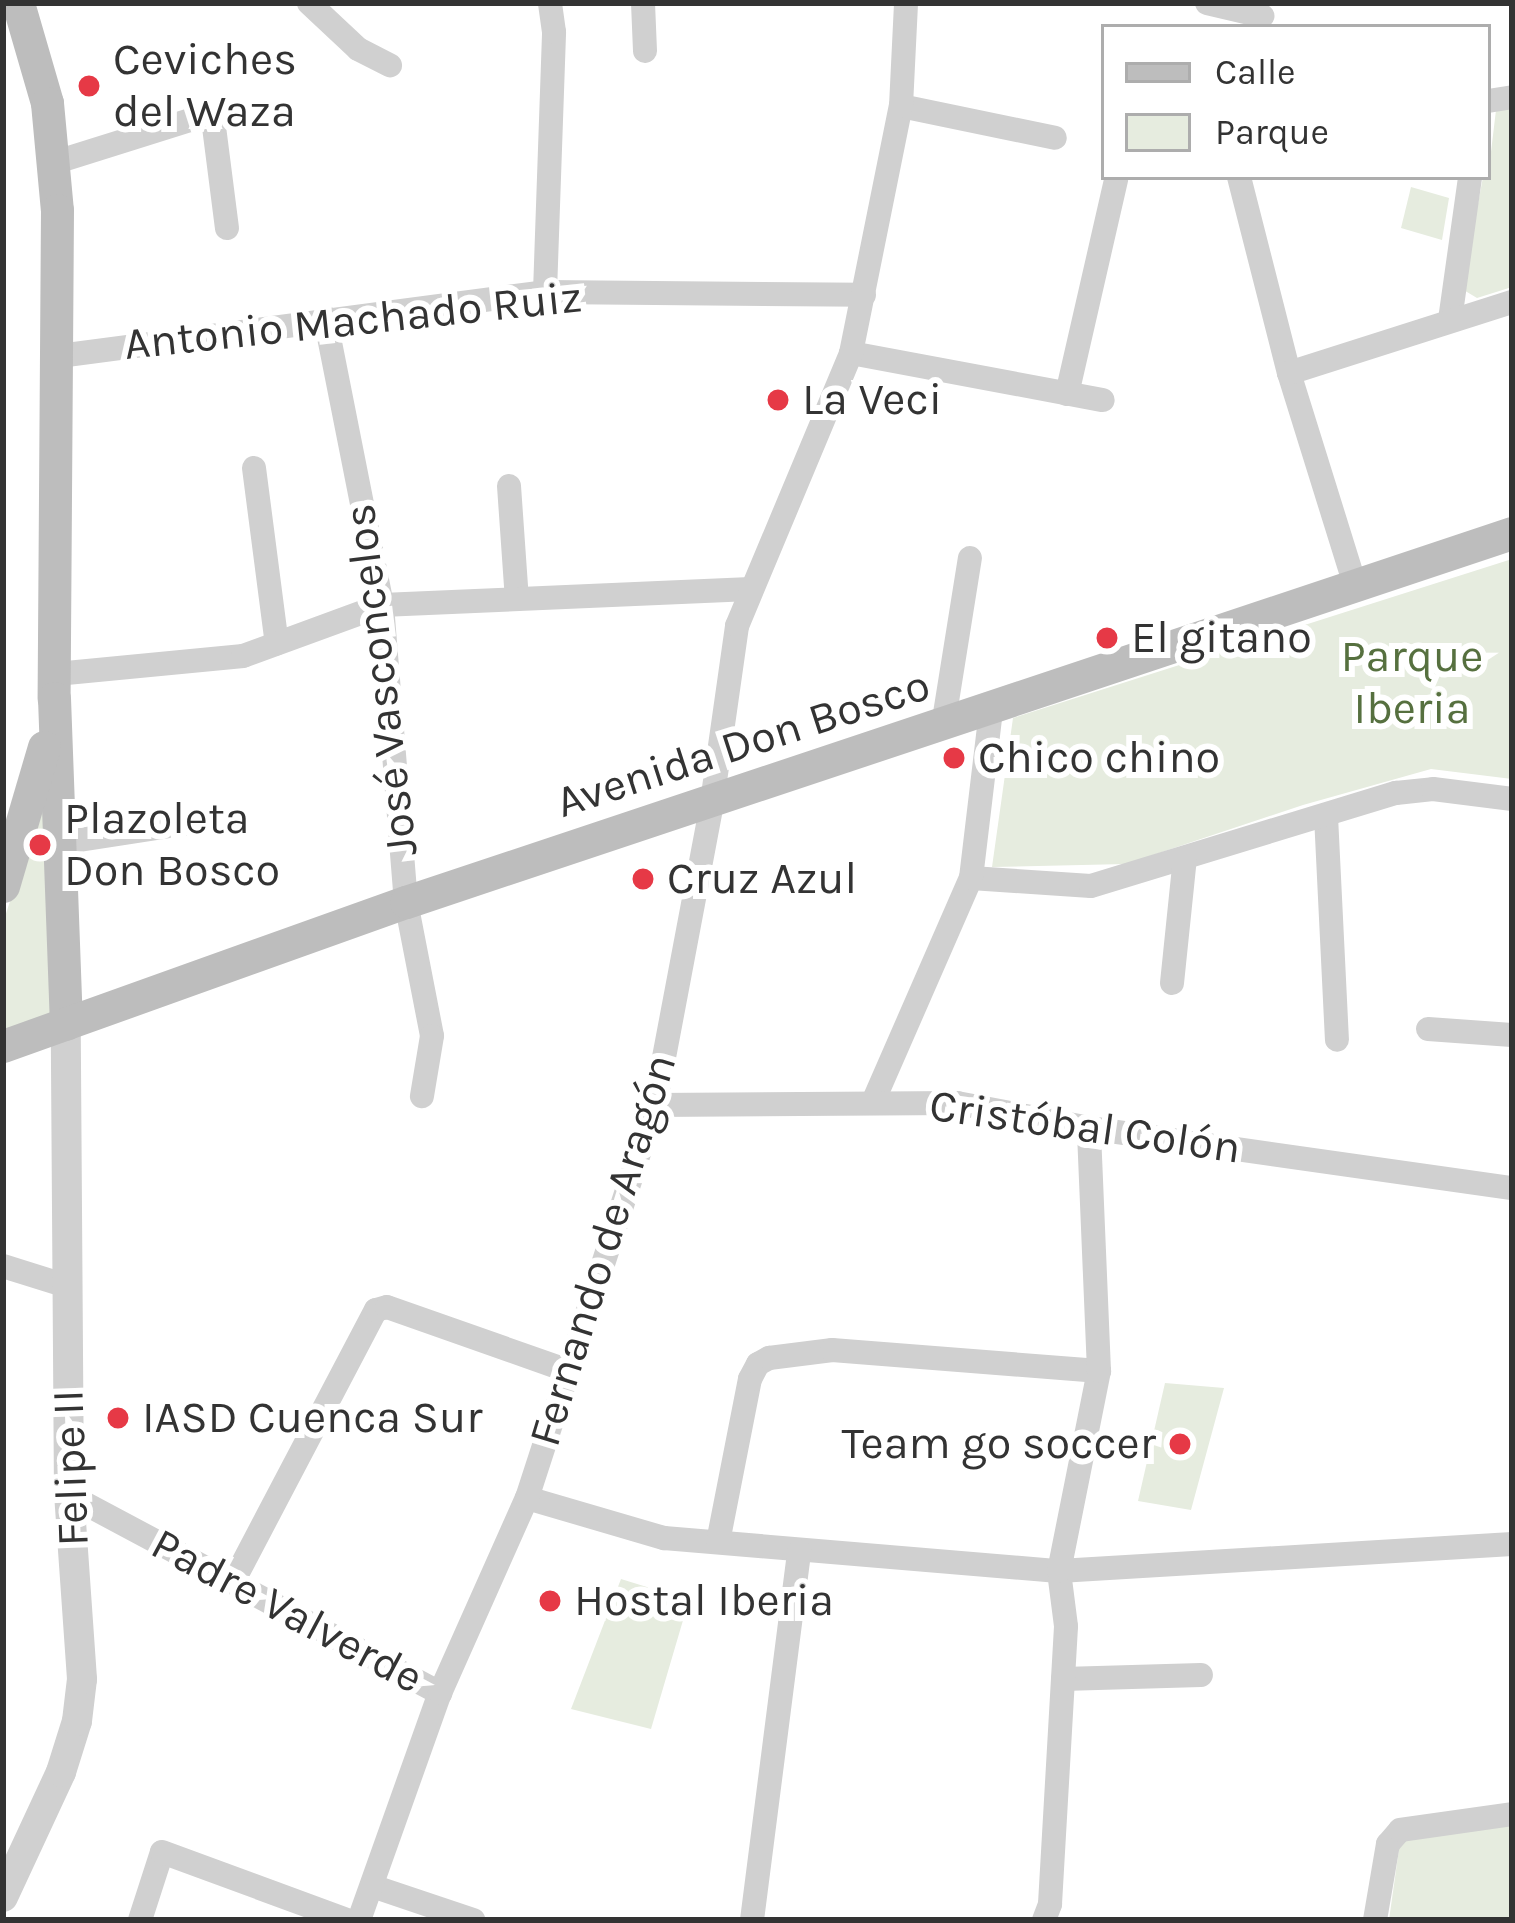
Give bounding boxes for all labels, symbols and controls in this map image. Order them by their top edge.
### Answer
legend [1101,24,1491,180]
place label: Ceviches del Waza [113,33,297,139]
text: Calle [1215,51,1296,93]
marker: Ceviches del Waza [76,73,102,99]
text: Parque [1215,111,1329,153]
street label: Antonio Machado Ruiz [121,270,585,372]
place label: La Veci [802,373,942,427]
marker: La Veci [765,387,791,413]
street label: José Vasconcelos [333,501,429,859]
place label: El gitano [1131,611,1312,665]
marker: El gitano [1094,625,1120,651]
park label: Parque Iberia [1341,630,1483,736]
street label: Avenida Don Bosco [549,658,937,830]
place label: Chico chino [978,731,1220,785]
marker: Chico chino [941,745,967,771]
place label: Plazoleta Don Bosco [64,792,280,898]
marker: Plazoleta Don Bosco [27,832,53,858]
place label: Cruz Azul [667,852,857,906]
marker: Cruz Azul [630,866,656,892]
street label: Fernando de Aragón [518,1047,688,1453]
street label: Cristóbal Colón [926,1078,1244,1176]
street label: Felipe II [41,1389,101,1547]
place label: IASD Cuenca Sur [142,1391,483,1445]
marker: IASD Cuenca Sur [105,1405,131,1431]
place label: Team go soccer [841,1417,1156,1471]
marker: Team go soccer [1167,1431,1193,1457]
street label: Padre Valverde [142,1517,432,1705]
place label: Hostal Iberia [574,1574,834,1628]
marker: Hostal Iberia [537,1588,563,1614]

